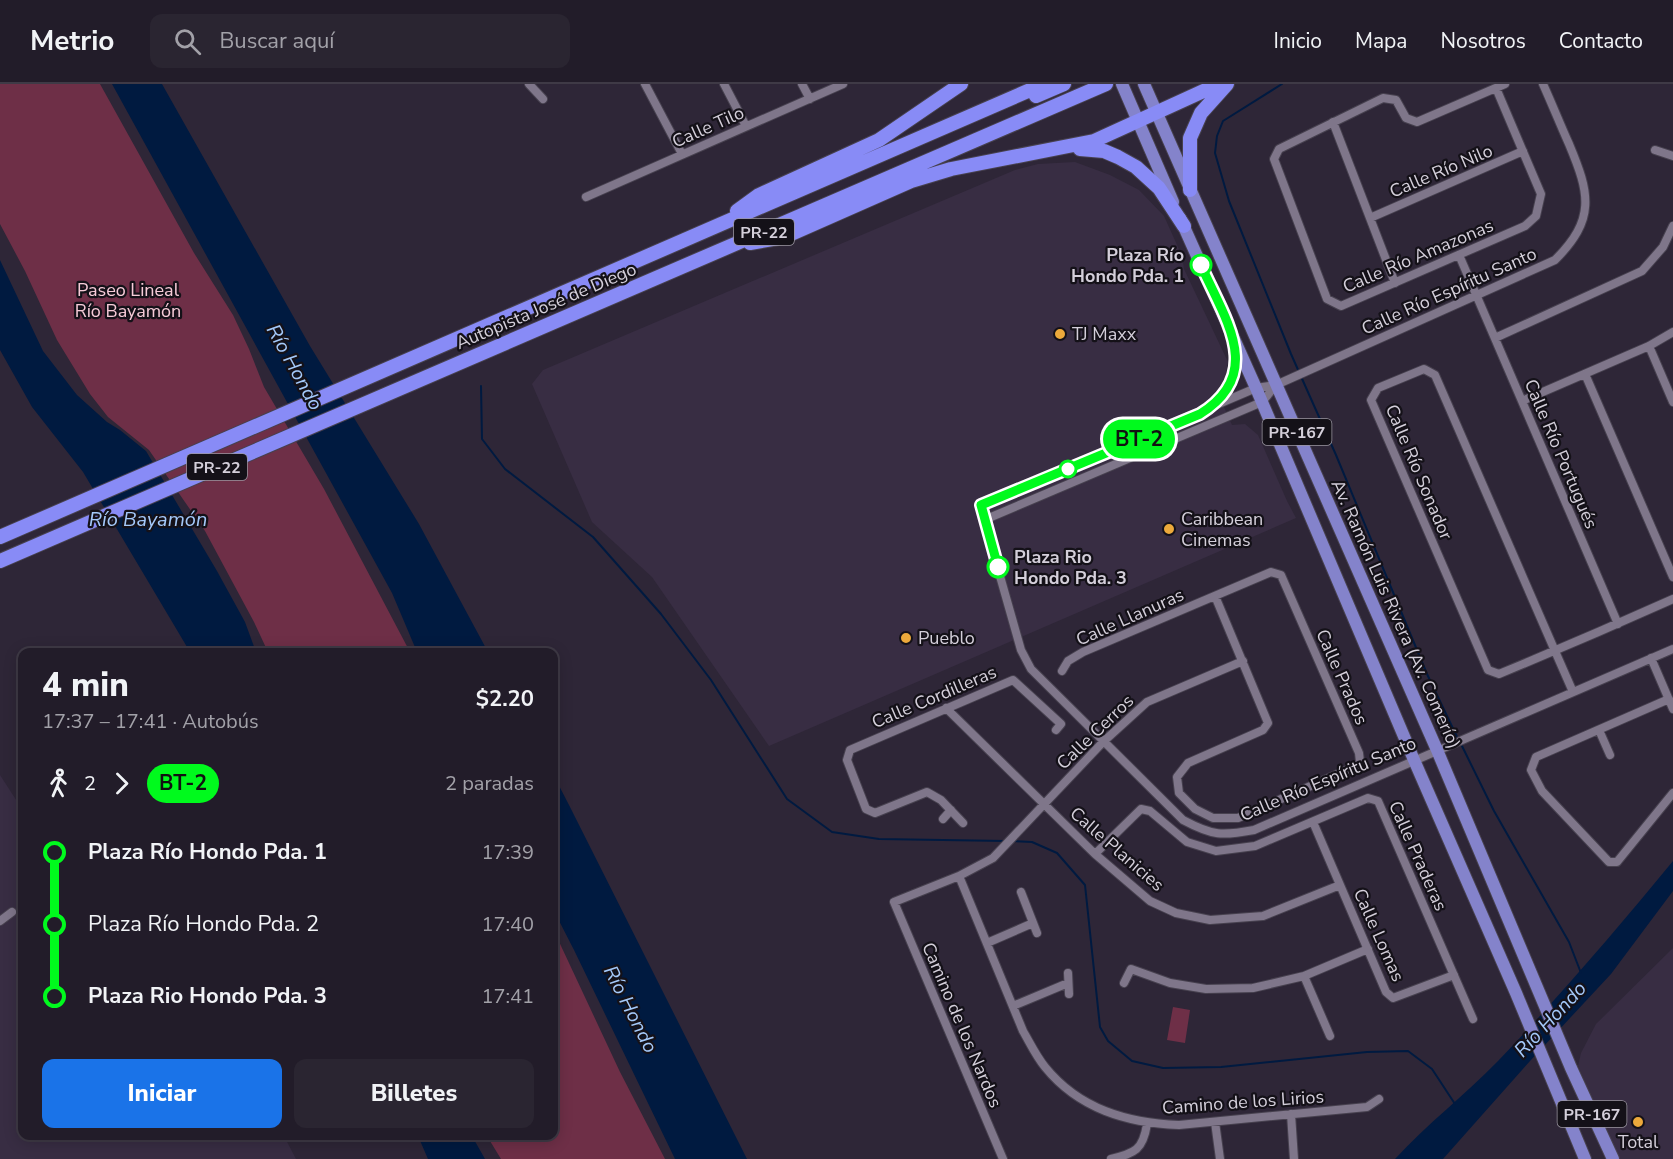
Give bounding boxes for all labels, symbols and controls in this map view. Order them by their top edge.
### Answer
search box [150,14,570,68]
text: Metrio [30,22,114,60]
icon: search [171,25,204,58]
text: Buscar aquí [219,26,334,56]
text: Inicio [1274,27,1322,55]
text: Mapa [1355,27,1407,55]
text: Nosotros [1440,27,1526,55]
text: Contacto [1559,27,1643,55]
street label: Calle Tilo [668,101,748,153]
street label: Calle Río Nilo [1386,139,1496,203]
street label: Calle Río Amazonas [1339,213,1497,299]
road number: PR-22 [734,219,794,245]
street label: Calle Río Espíritu Santo [1358,242,1540,340]
place label: Plaza Río Hondo Pda. 1 [1071,243,1184,288]
marker: Plaza Río Hondo Pda. 1 [1190,254,1212,276]
street label: Autopista José de Diego [452,257,640,355]
park label: Paseo Lineal Río Bayamón [75,278,181,323]
water label: Río Hondo [260,319,329,415]
place label: TJ Maxx [1072,322,1137,346]
marker: TJ Maxx [1053,327,1067,341]
street label: Calle Río Portugués [1519,376,1603,532]
street label: Calle Río Sonador [1380,401,1459,544]
road number: PR-167 [1262,419,1332,445]
line badge: BT-2 [1097,420,1181,458]
text: BT-2 [1115,425,1163,453]
road number: PR-22 [187,454,247,480]
unlabelled marker [1059,460,1077,478]
street label: Av. Ramón Luis Rivera (Av. Comerío) [1326,476,1466,752]
water label: Río Bayamón [89,506,207,533]
place label: Caribbean Cinemas [1181,507,1263,552]
marker: Caribbean Cinemas [1162,522,1176,536]
place label: Plaza Rio Hondo Pda. 3 [1014,545,1127,590]
marker: Plaza Rio Hondo Pda. 3 [987,556,1009,578]
street label: Calle Llanuras [1072,583,1188,651]
street label: Calle Prados [1310,625,1374,729]
place label: Pueblo [918,626,975,650]
marker: Pueblo [899,631,913,645]
street label: Calle Cordilleras [868,660,1000,734]
text: 4 min [42,663,129,708]
text: $2.20 [476,684,534,714]
street label: Calle Cerros [1051,689,1139,775]
text: 17:37 – 17:41 · Autobús [42,708,259,735]
street label: Calle Río Espíritu Santo [1236,731,1420,827]
icon: walk [42,767,75,800]
icon: forward [105,767,138,800]
text: BT-2 [159,769,207,797]
text: 2 [84,770,96,797]
text: 2 paradas [445,770,534,797]
street label: Calle Praderas [1383,797,1453,915]
street label: Calle Planicies [1065,801,1169,897]
text: Plaza Río Hondo Pda. 1 [88,837,327,867]
text: 17:39 [481,839,534,866]
street label: Calle Lomas [1348,885,1410,985]
text: Plaza Río Hondo Pda. 2 [88,909,319,939]
text: 17:40 [481,911,534,938]
street label: Camino de los Nardos [916,939,1008,1111]
water label: Río Hondo [597,961,664,1058]
water label: Río Hondo [1508,975,1593,1063]
text: Plaza Rio Hondo Pda. 3 [88,981,327,1011]
text: 17:41 [481,983,534,1010]
button: Iniciar [42,1059,282,1128]
button: Billetes [294,1059,534,1128]
street label: Camino de los Lirios [1161,1084,1325,1120]
road number: PR-167 [1558,1101,1626,1127]
marker: Total [1631,1115,1645,1129]
place label: Total [1618,1130,1659,1154]

